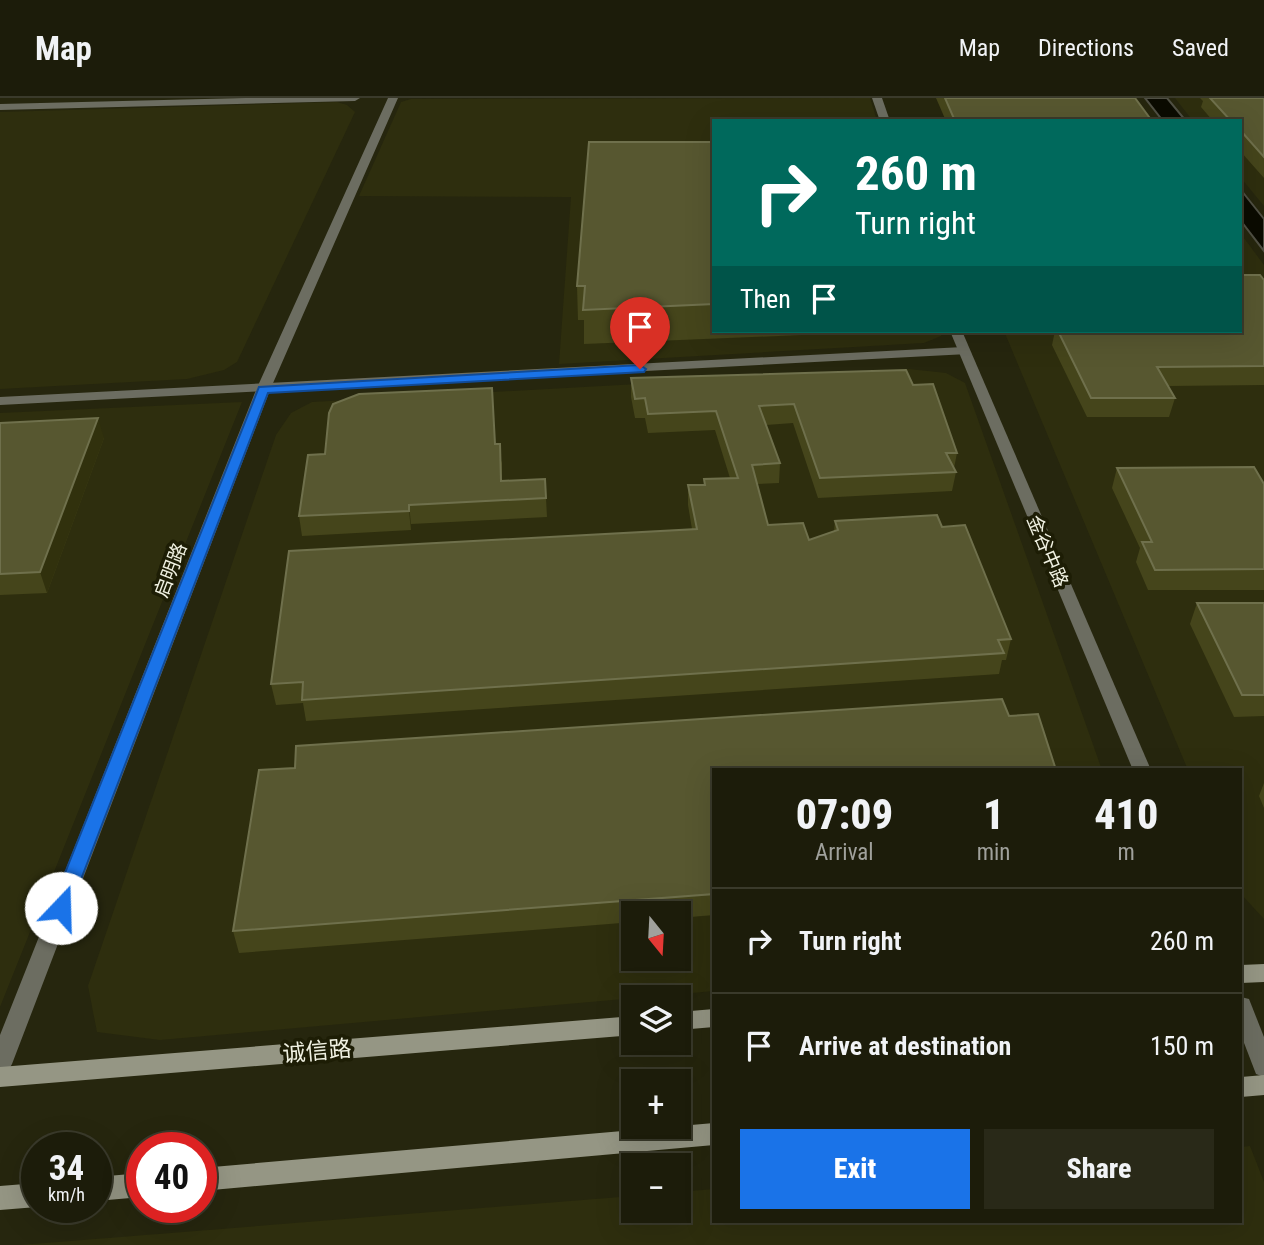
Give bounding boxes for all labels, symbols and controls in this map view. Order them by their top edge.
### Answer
text: Map [35,29,92,68]
text: Map [959,34,1000,62]
text: Directions [1038,34,1134,62]
text: Saved [1172,34,1229,62]
text: 260 m [855,145,977,202]
icon: right [740,147,831,238]
text: Turn right [855,204,976,242]
icon: arrive [805,280,843,318]
text: Then [740,284,791,314]
pin [610,297,670,369]
icon: arrive [621,308,659,346]
street label: 金谷中路 [1022,512,1073,591]
street label: 启明路 [150,539,191,601]
text: 07:09 [796,790,893,839]
text: 1 [983,790,1004,839]
text: 410 [1094,790,1158,839]
text: Arrival [815,839,874,866]
text: min [977,839,1010,866]
text: m [1118,839,1135,866]
position arrow [24,871,98,945]
north arrow [621,901,691,971]
map controls [621,901,691,1223]
icon: right [740,922,778,960]
text: Turn right [799,926,901,956]
text: 260 m [1150,926,1214,956]
button: layers [621,985,691,1055]
icon: arrive [740,1027,778,1065]
text: Arrive at destination [799,1031,1011,1061]
text: 150 m [1150,1031,1214,1061]
street label: 诚信路 [281,1035,353,1068]
button: + [621,1069,691,1139]
button: Exit [740,1129,970,1209]
button: Share [984,1129,1214,1209]
speed limit sign: 40 [126,1132,217,1223]
text: 34 [49,1148,84,1189]
button: − [621,1153,691,1223]
text: km/h [48,1184,85,1205]

